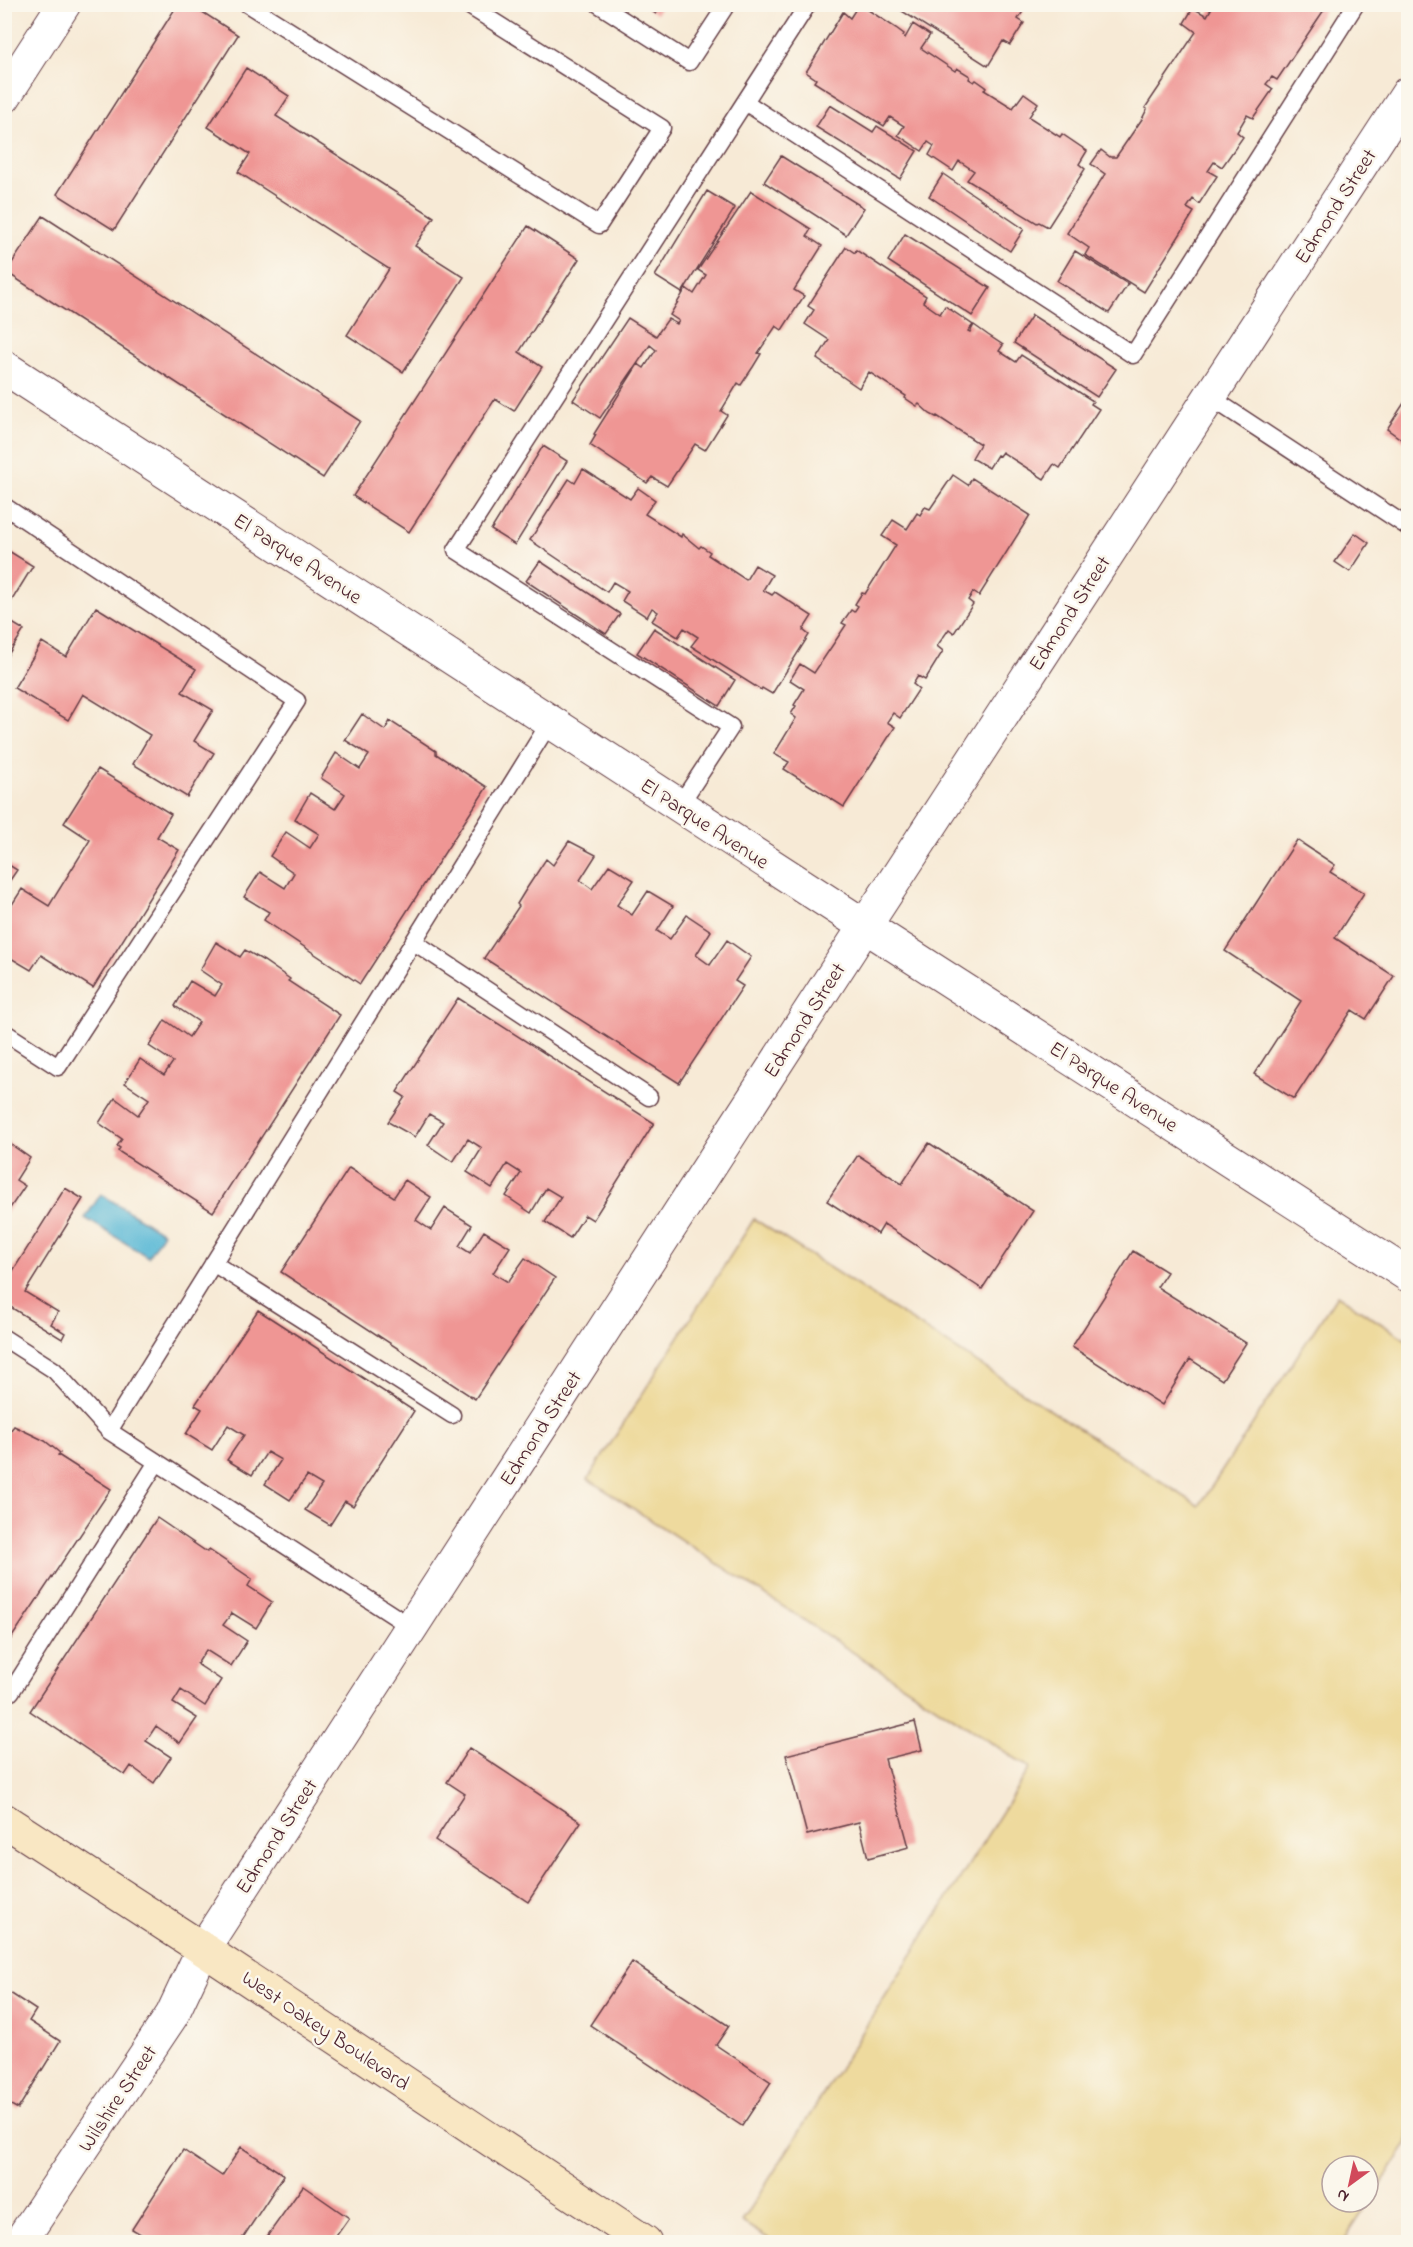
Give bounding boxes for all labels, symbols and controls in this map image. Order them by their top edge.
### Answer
street label: Edmond Street [1288,144,1385,271]
street label: El Parque Avenue [227,507,368,613]
street label: Edmond Street [1022,551,1119,678]
street label: El Parque Avenue [634,772,775,878]
street label: Edmond Street [757,958,854,1085]
street label: El Parque Avenue [1043,1035,1184,1141]
street label: Edmond Street [493,1366,590,1493]
street label: Edmond Street [229,1774,326,1901]
street label: West Oakey Boulevard [234,1964,415,2101]
street label: Wilshire Street [72,2040,166,2159]
north arrow [1320,2154,1380,2214]
text: N [1332,2182,1354,2208]

